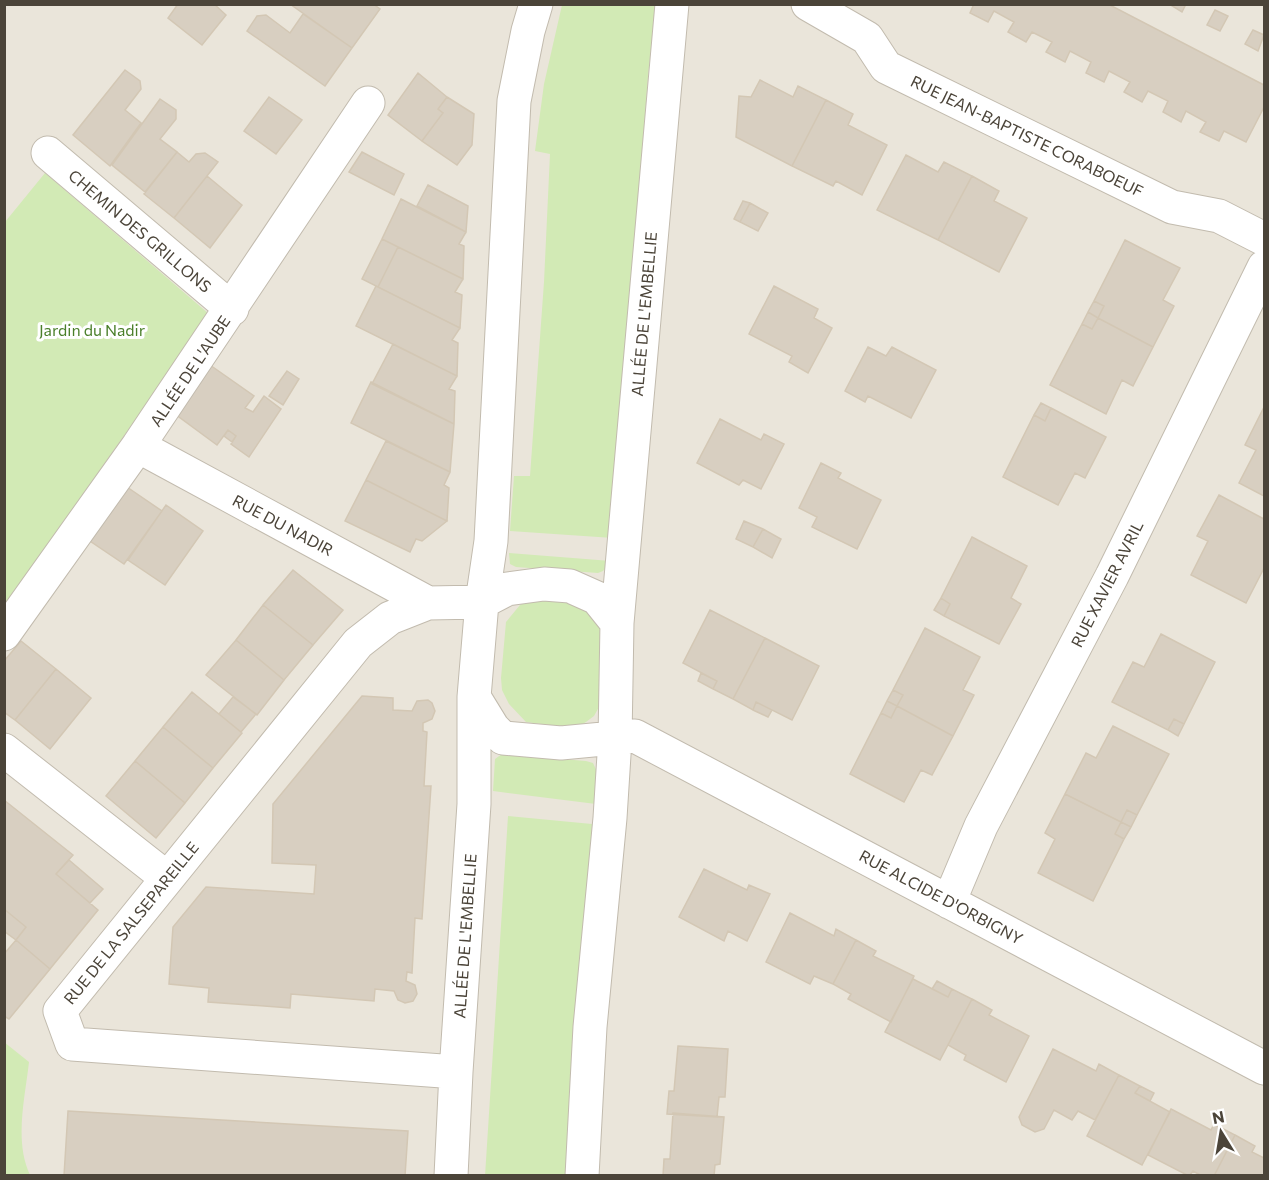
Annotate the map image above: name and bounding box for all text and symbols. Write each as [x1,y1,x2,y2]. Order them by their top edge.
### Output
street label: RUE JEAN-BAPTISTE CORABOEUF [908,71,1147,200]
street label: CHEMIN DES GRILLONS [65,165,216,296]
street label: ALLÉE DE L'EMBELLIE [627,231,660,397]
street label: ALLÉE DE L'AUBE [146,312,234,430]
park label: Jardin du Nadir [39,320,146,339]
street label: RUE DU NADIR [230,490,337,559]
street label: RUE XAVIER AVRIL [1066,517,1147,650]
street label: RUE DE LA SALSEPAREILLE [59,838,202,1008]
street label: RUE ALCIDE D'ORBIGNY [856,845,1027,948]
street label: ALLÉE DE L'EMBELLIE [449,853,480,1019]
north arrow [1191,1102,1251,1162]
text: N [1210,1106,1226,1127]

